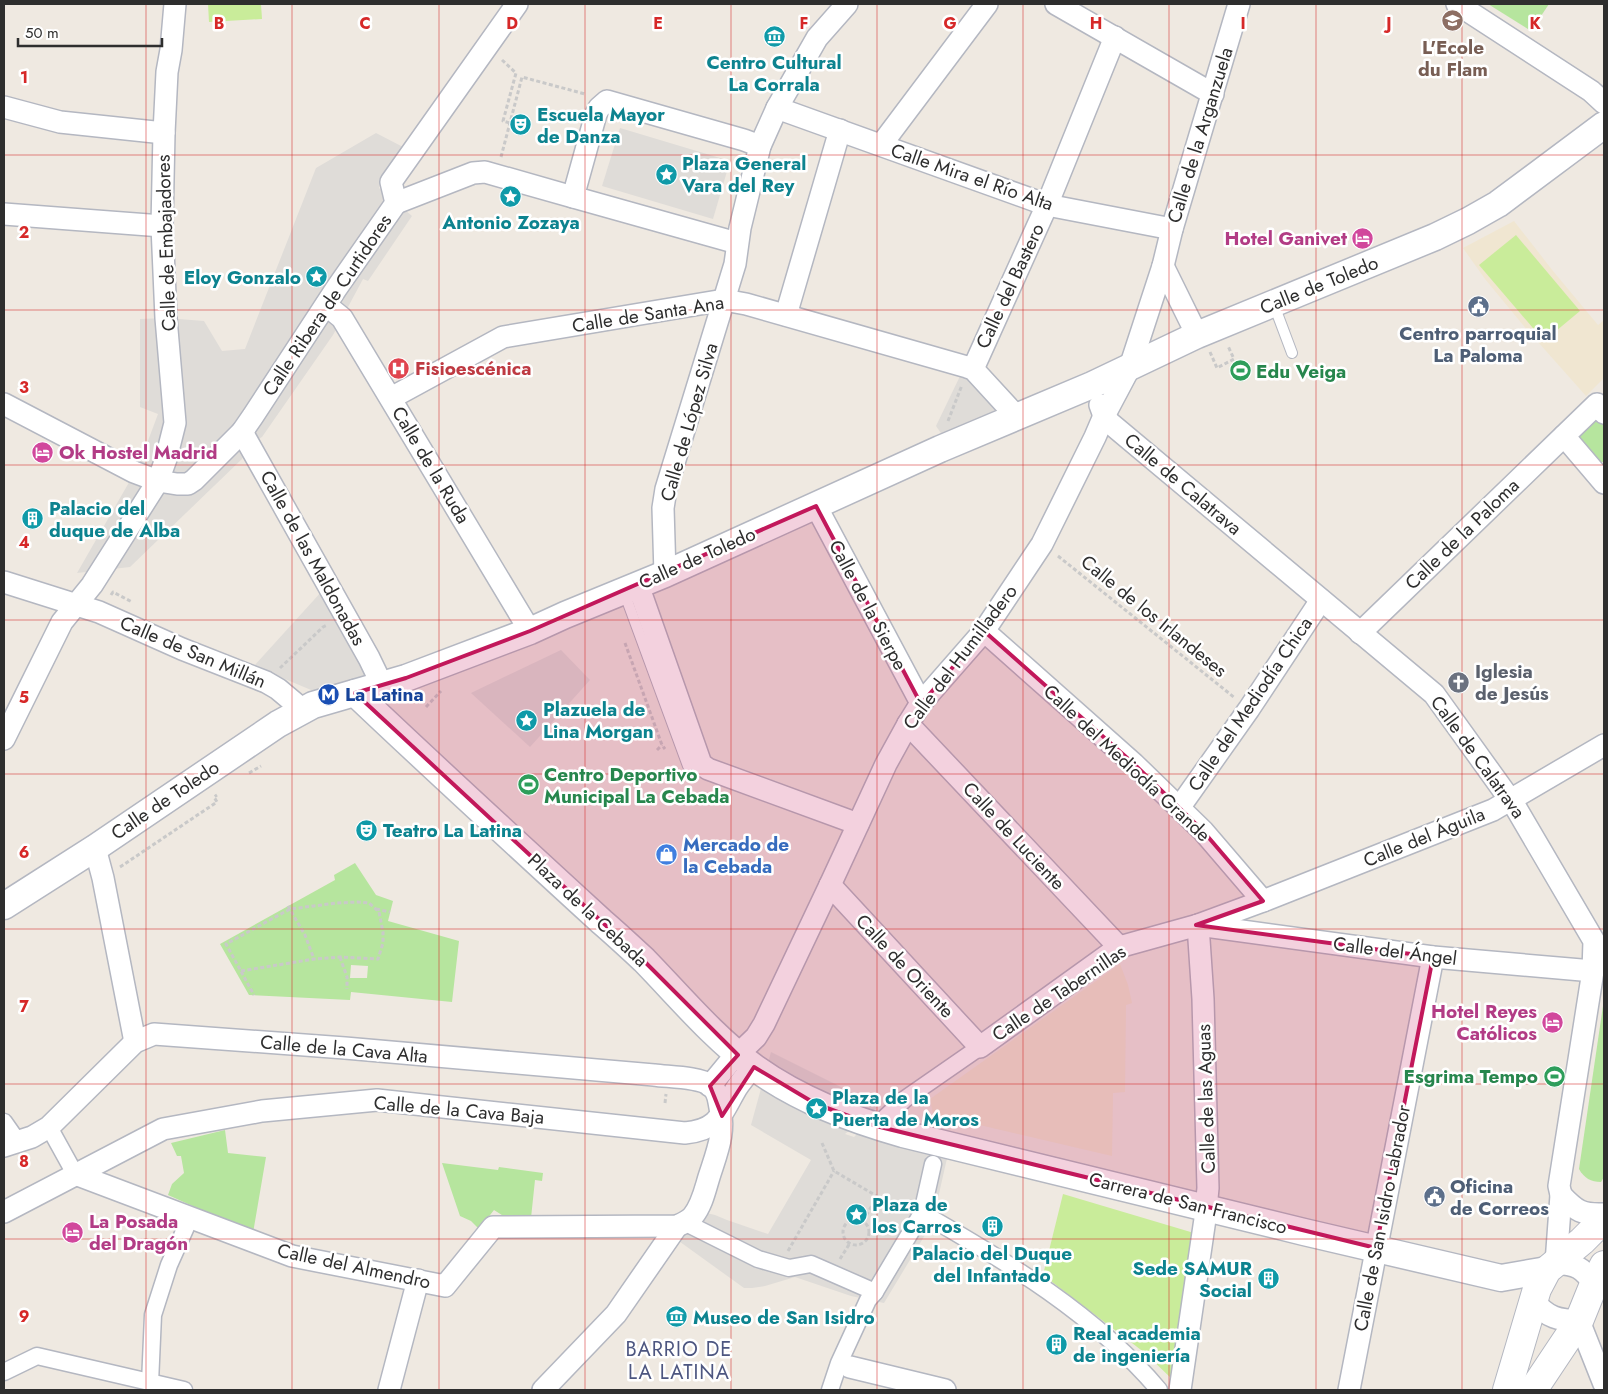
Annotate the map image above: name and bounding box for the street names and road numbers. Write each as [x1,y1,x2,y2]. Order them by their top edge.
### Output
street label: Calle de la Arganzuela [1160,44,1240,226]
street label: Calle Mira el Río Alta [887,137,1057,217]
street label: Calle de Embajadores [149,154,183,332]
street label: Calle Ribera de Curtidores [256,208,398,401]
street label: Calle del Bastero [969,219,1051,353]
street label: Calle de Toledo [1256,249,1382,321]
street label: Calle de Santa Ana [570,289,726,339]
street label: Calle de López Silva [653,340,725,504]
street label: Calle de la Ruda [385,401,477,529]
street label: Calle de Calatrava [1118,427,1248,541]
street label: Calle de las Maldonadas [254,466,373,651]
street label: Calle de la Paloma [1399,472,1525,596]
street label: Calle de Toledo [634,520,760,596]
street label: Calle de la Sierpe [822,535,914,675]
street label: Calle de los Irlandeses [1075,549,1233,684]
street label: Calle del Humilladero [896,579,1024,735]
street label: Calle de San Millán [116,609,270,695]
street label: Calle del Mediodía Chica [1181,611,1319,797]
street label: Calle del Mediodía Grande [1037,678,1217,848]
street label: Calle de Calatrava [1424,690,1532,824]
street label: Calle de Toledo [105,754,225,846]
street label: Calle de Luciente [957,776,1071,896]
street label: Calle del Águila [1359,800,1489,874]
street label: Plaza de la Cebada [522,847,654,973]
street label: Calle de Oriente [850,908,960,1024]
street label: Calle del Ángel [1332,930,1458,972]
street label: Calle de Tabernillas [987,938,1132,1048]
street label: Calle de las Aguas [1190,1023,1222,1174]
street label: Calle de la Cava Alta [259,1028,429,1070]
street label: Calle de la Cava Baja [373,1089,545,1131]
street label: Calle de San Isidro Labrador [1347,1102,1417,1334]
street label: Carrera de San Francisco [1086,1165,1290,1241]
street label: Calle del Almendro [275,1237,433,1295]

